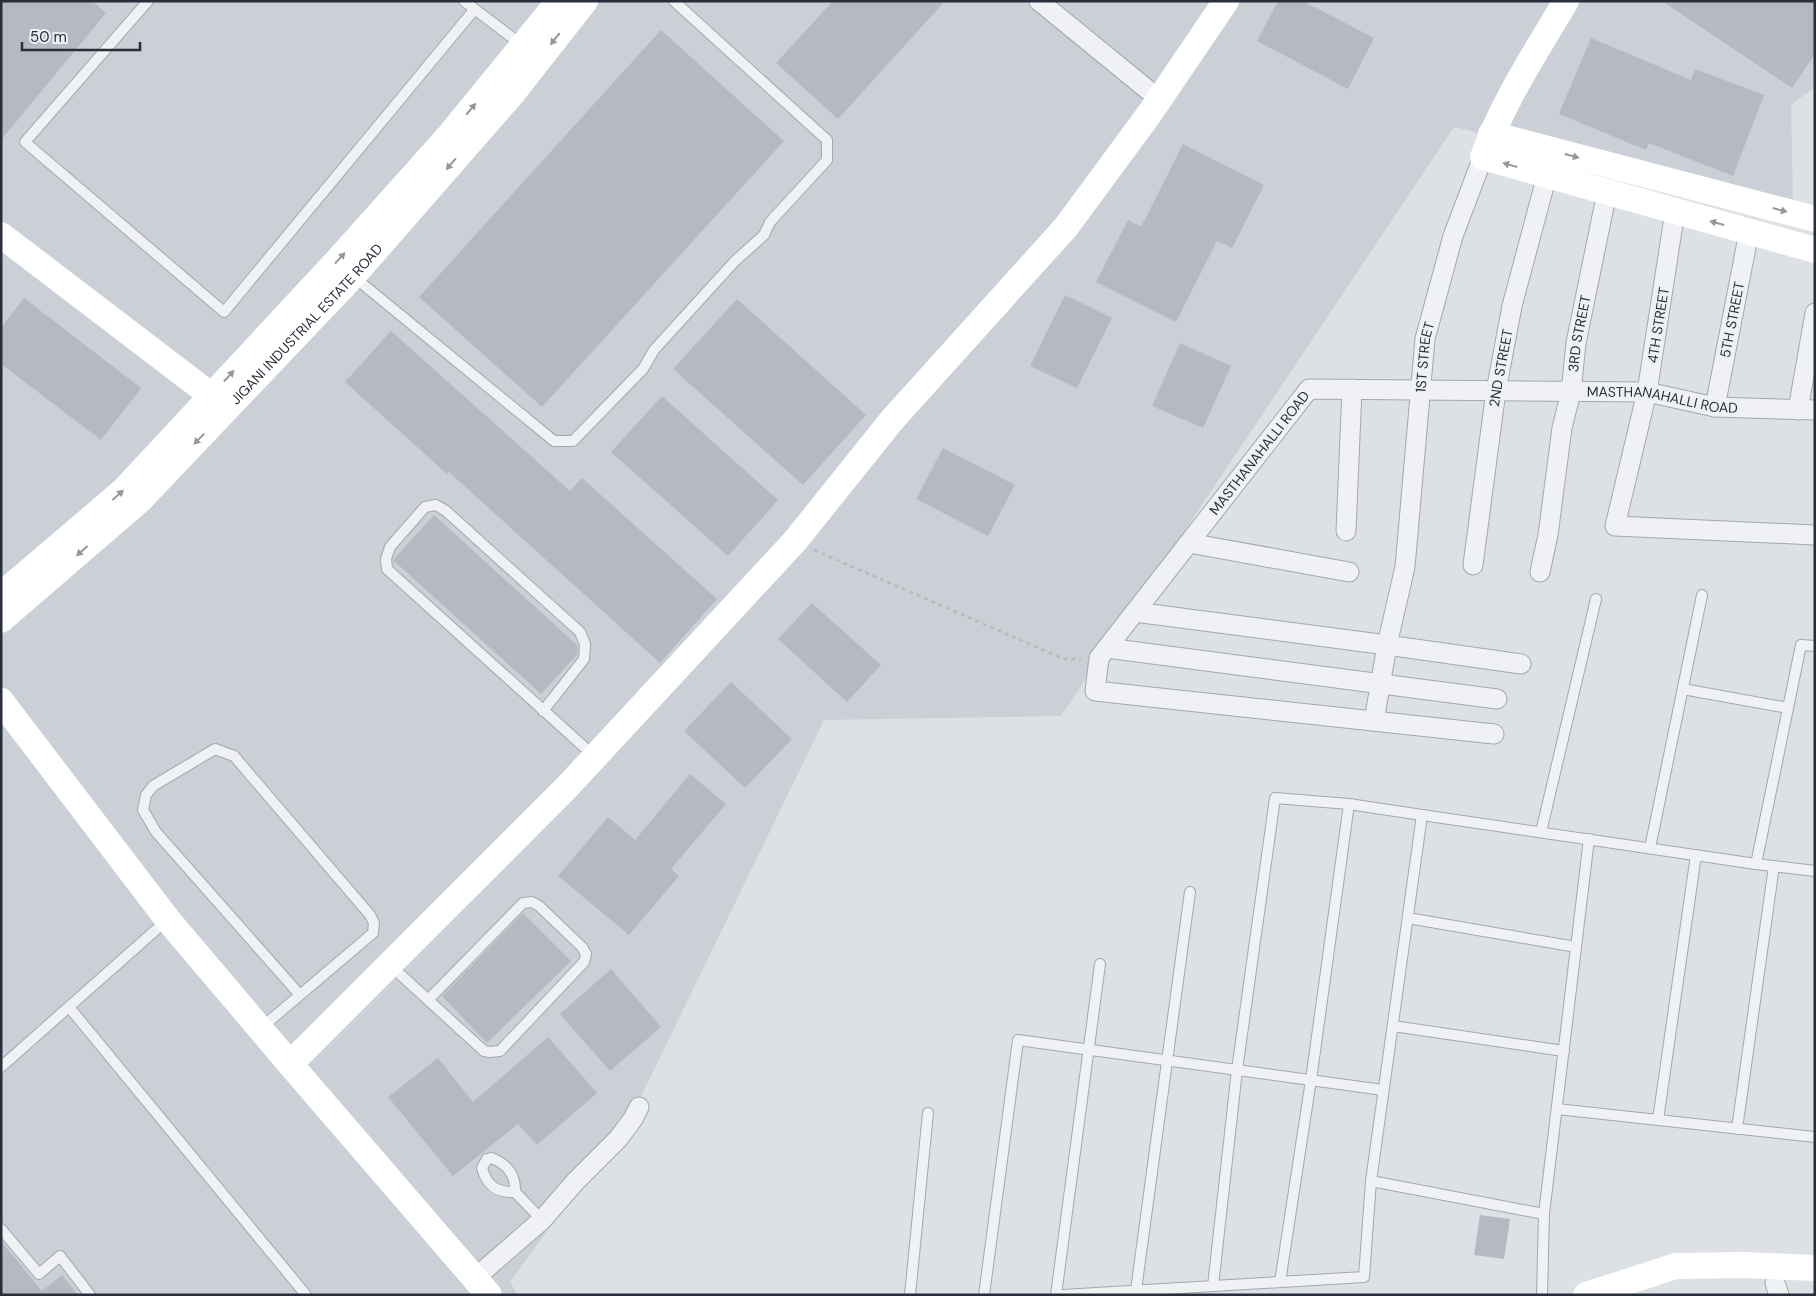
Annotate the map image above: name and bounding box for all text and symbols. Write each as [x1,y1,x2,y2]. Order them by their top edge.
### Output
scale bar [22,20,140,52]
text: 50 m [30,27,67,47]
one-way arrow [550,33,560,46]
one-way arrow [465,103,476,116]
one-way arrow [1565,152,1580,160]
one-way arrow [445,158,457,170]
one-way arrow [1503,161,1518,169]
one-way arrow [1773,206,1788,214]
one-way arrow [1710,219,1725,227]
street label: JIGANI INDUSTRIAL ESTATE ROAD [227,240,386,408]
one-way arrow [334,252,346,264]
street label: 5TH STREET [1716,280,1748,359]
street label: 4TH STREET [1643,286,1673,364]
street label: 3RD STREET [1564,293,1595,373]
street label: 1ST STREET [1411,319,1438,393]
street label: 2ND STREET [1485,327,1517,408]
one-way arrow [223,370,235,382]
street label: MASTHANAHALLI ROAD [1587,382,1738,417]
street label: MASTHANAHALLI ROAD [1205,387,1313,518]
one-way arrow [193,432,205,444]
one-way arrow [111,489,123,501]
one-way arrow [75,545,88,556]

